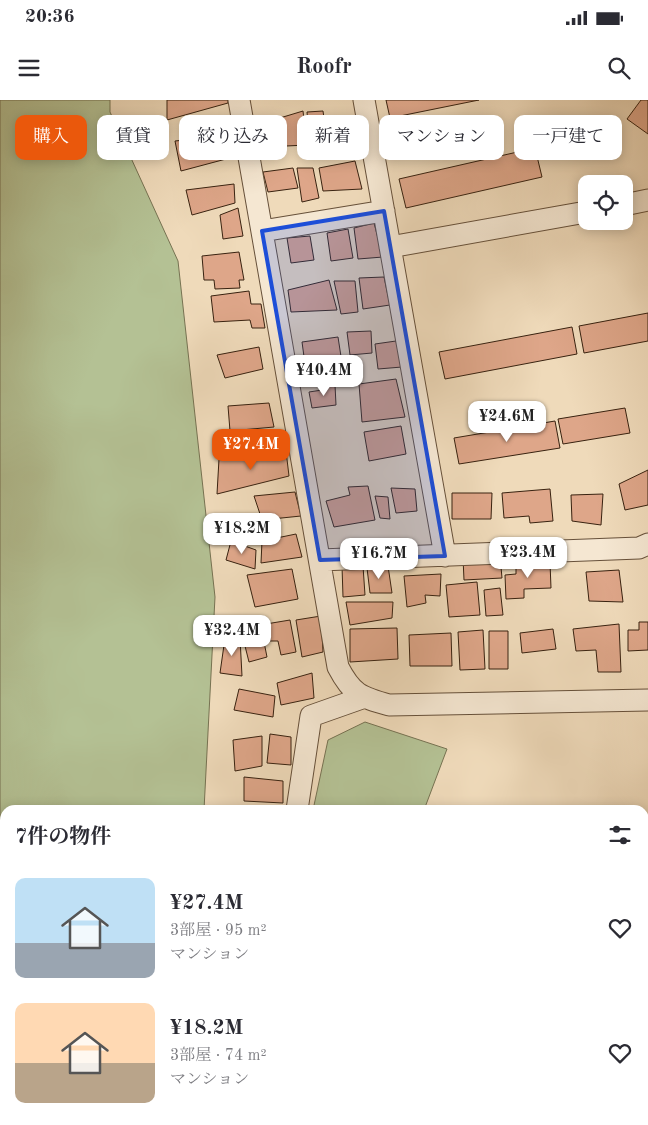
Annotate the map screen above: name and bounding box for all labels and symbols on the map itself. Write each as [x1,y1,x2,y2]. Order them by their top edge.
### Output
pin: ¥40.4M [283,354,365,397]
pin: ¥24.6M [466,400,548,443]
pin: ¥27.4M [210,428,292,471]
pin: ¥18.2M [201,512,283,555]
pin: ¥23.4M [487,536,569,579]
pin: ¥16.7M [338,538,420,580]
pin: ¥32.4M [191,614,273,657]

